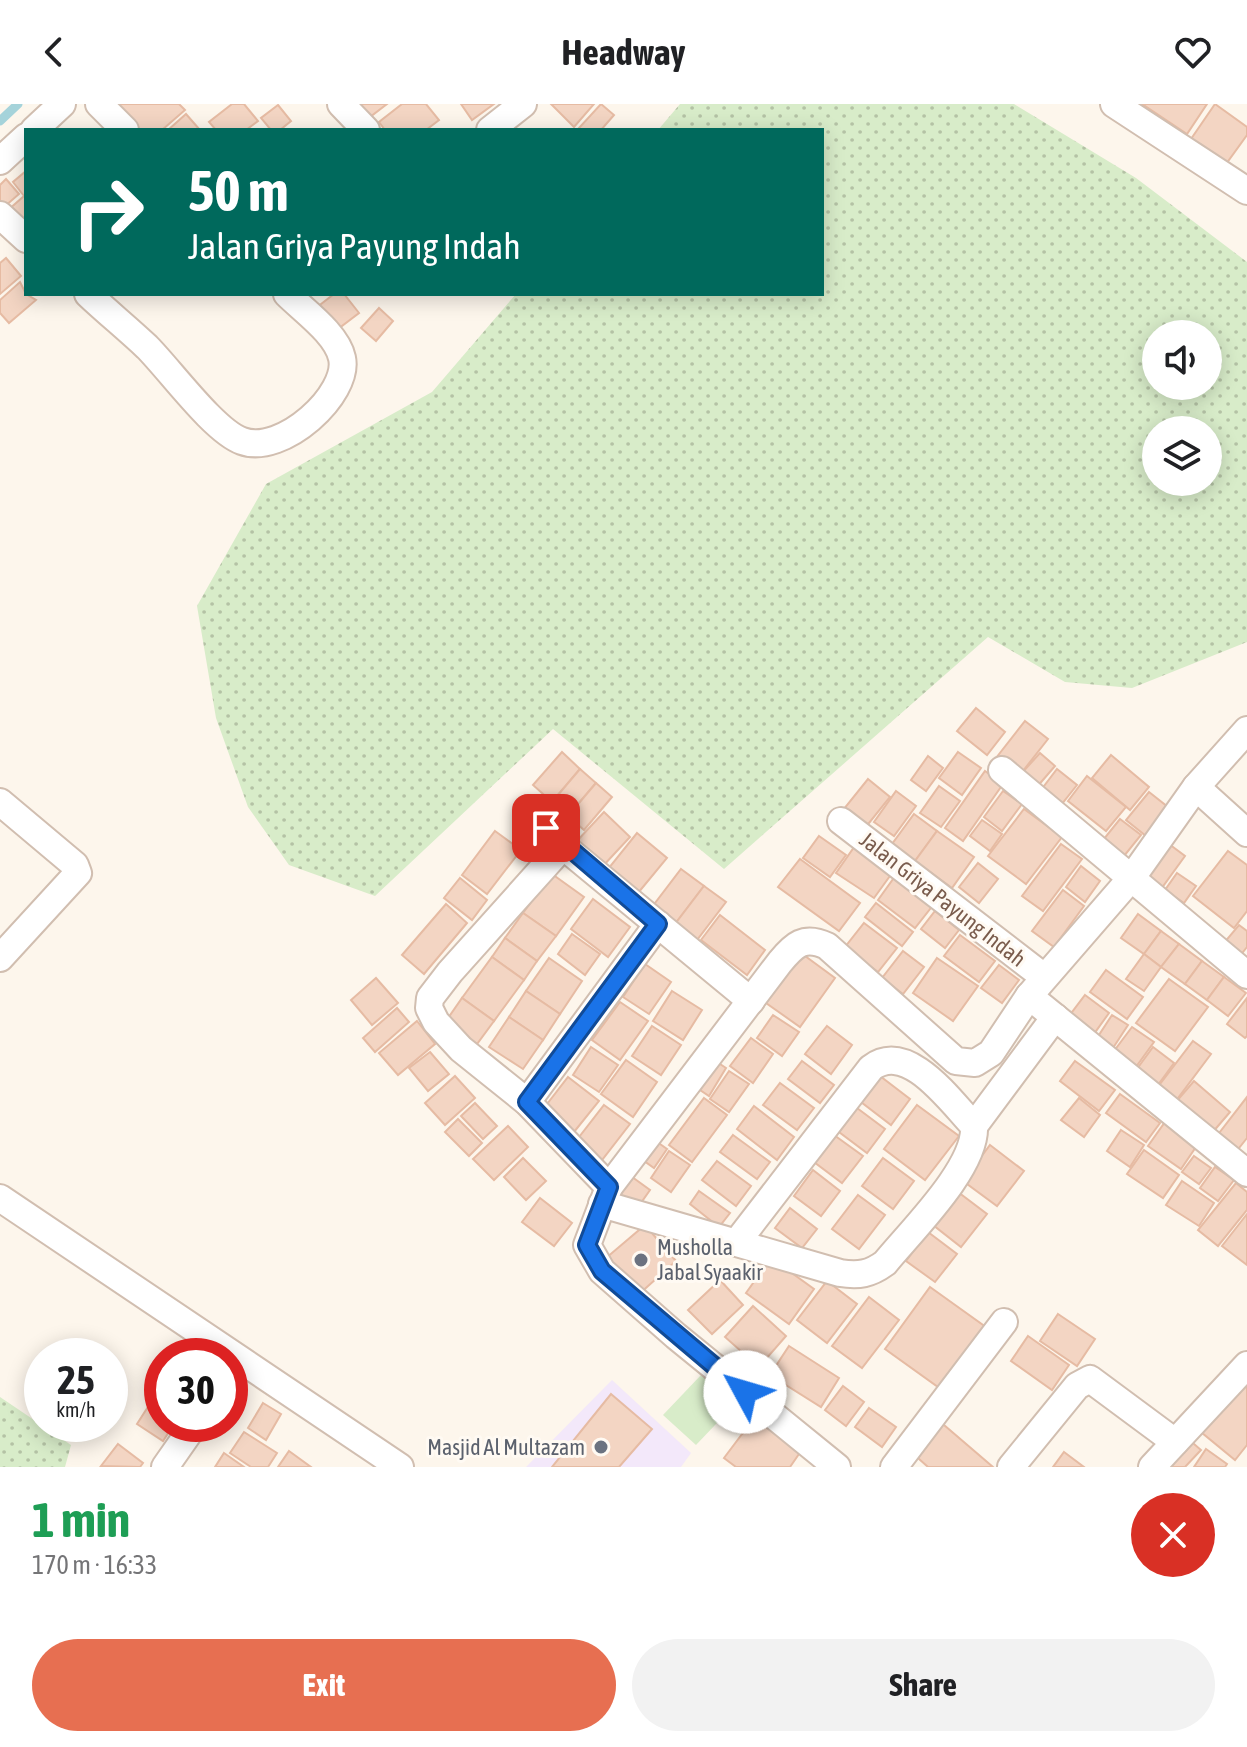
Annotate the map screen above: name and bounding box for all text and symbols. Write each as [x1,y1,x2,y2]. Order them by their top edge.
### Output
icon: back [32,30,76,74]
icon: heart [1171,30,1215,74]
text: Headway [562,31,685,73]
text: 50 m [188,159,289,223]
icon: right [56,160,160,264]
text: Jalan Griya Payung Indah [188,225,521,267]
map controls [1142,320,1222,496]
button: sound [1142,320,1222,400]
button: layers [1142,416,1222,496]
pin [512,794,580,862]
icon: arrive [524,806,568,850]
street label: Jalan Griya Payung Indah [855,826,1031,972]
place label: Musholla Jabal Syaakir [657,1234,763,1285]
marker: Musholla Jabal Syaakir [632,1251,650,1269]
speed limit sign: 30 [144,1338,248,1442]
position arrow [703,1350,787,1434]
text: 25 [57,1357,95,1402]
text: km/h [56,1398,96,1421]
place label: Masjid Al Multazam [427,1434,585,1460]
marker: Masjid Al Multazam [592,1438,610,1456]
text: 1 min [32,1492,130,1547]
button: close [1131,1493,1215,1577]
text: 170 m · 16:33 [32,1550,157,1580]
button: Exit [32,1639,616,1731]
button: Share [632,1639,1215,1731]

